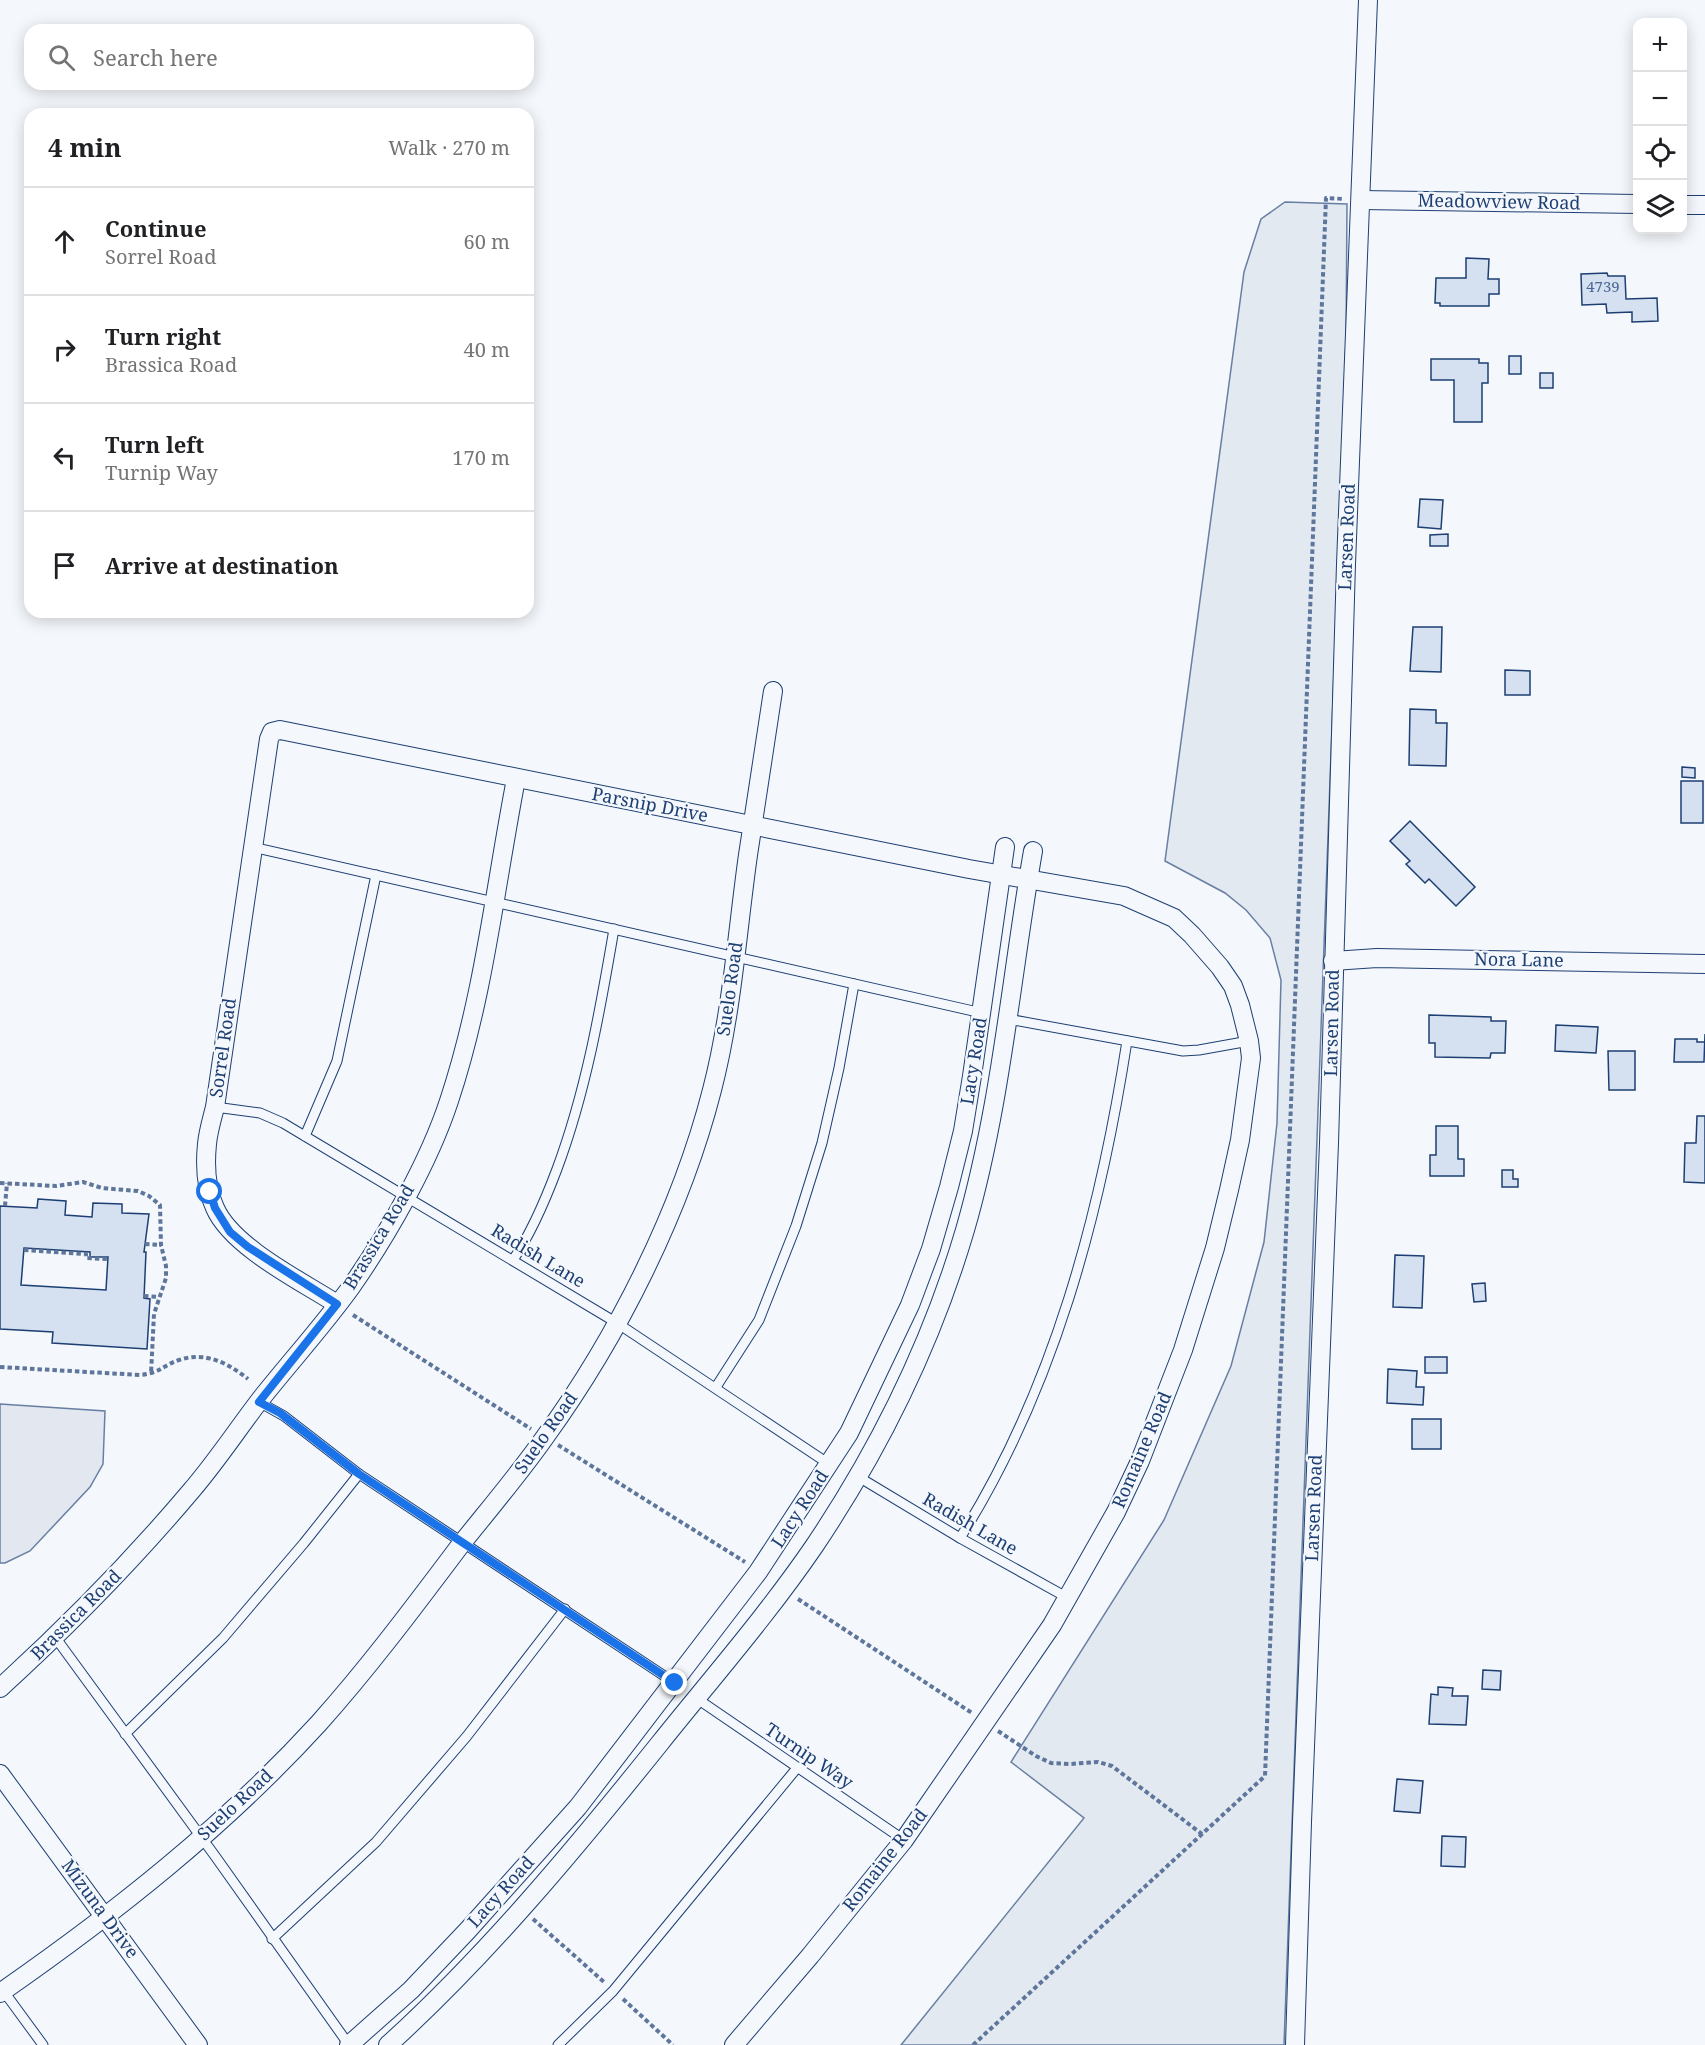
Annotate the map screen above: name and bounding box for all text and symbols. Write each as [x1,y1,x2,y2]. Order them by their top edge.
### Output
map controls [1633,18,1687,234]
button: + [1633,18,1687,72]
search box [24,24,534,90]
icon: search [45,41,78,74]
text: Search here [93,42,218,72]
button: − [1633,72,1687,126]
button: locate [1633,126,1687,180]
text: 4 min [48,129,122,165]
text: Walk · 270 m [388,134,510,161]
button: layers [1633,180,1687,234]
street label: Meadowview Road [1417,188,1581,214]
text: Continue [105,213,207,243]
icon: ahead [48,225,81,258]
text: 60 m [464,228,510,255]
text: Sorrel Road [105,243,217,270]
house number: 4739 [1586,276,1620,296]
text: Turn right [105,321,221,351]
icon: right [48,333,81,366]
text: 40 m [464,336,510,363]
text: Brassica Road [105,351,237,378]
text: Turn left [105,429,204,459]
icon: left [48,441,81,474]
text: 170 m [452,444,510,471]
text: Turnip Way [105,459,218,486]
street label: Larsen Road [1332,483,1360,591]
icon: arrive [48,549,81,582]
text: Arrive at destination [105,550,339,580]
street label: Parsnip Drive [590,781,710,827]
street label: Suelo Road [711,940,747,1038]
street label: Nora Lane [1474,946,1564,972]
street label: Larsen Road [1318,969,1344,1077]
street label: Sorrel Road [203,996,241,1099]
street label: Lacy Road [954,1015,992,1106]
route start [196,1178,222,1204]
street label: Brassica Road [337,1179,419,1294]
street label: Radish Lane [487,1218,590,1293]
street label: Suelo Road [508,1387,582,1478]
street label: Romaine Road [1106,1388,1176,1512]
street label: Larsen Road [1299,1454,1327,1562]
street label: Lacy Road [765,1465,833,1552]
street label: Radish Lane [919,1486,1022,1560]
street label: Brassica Road [25,1564,126,1665]
route end [661,1669,687,1695]
street label: Turnip Way [761,1717,859,1794]
street label: Suelo Road [191,1763,277,1845]
street label: Romaine Road [836,1803,932,1916]
street label: Lacy Road [462,1850,539,1932]
street label: Mizuna Drive [57,1854,145,1963]

